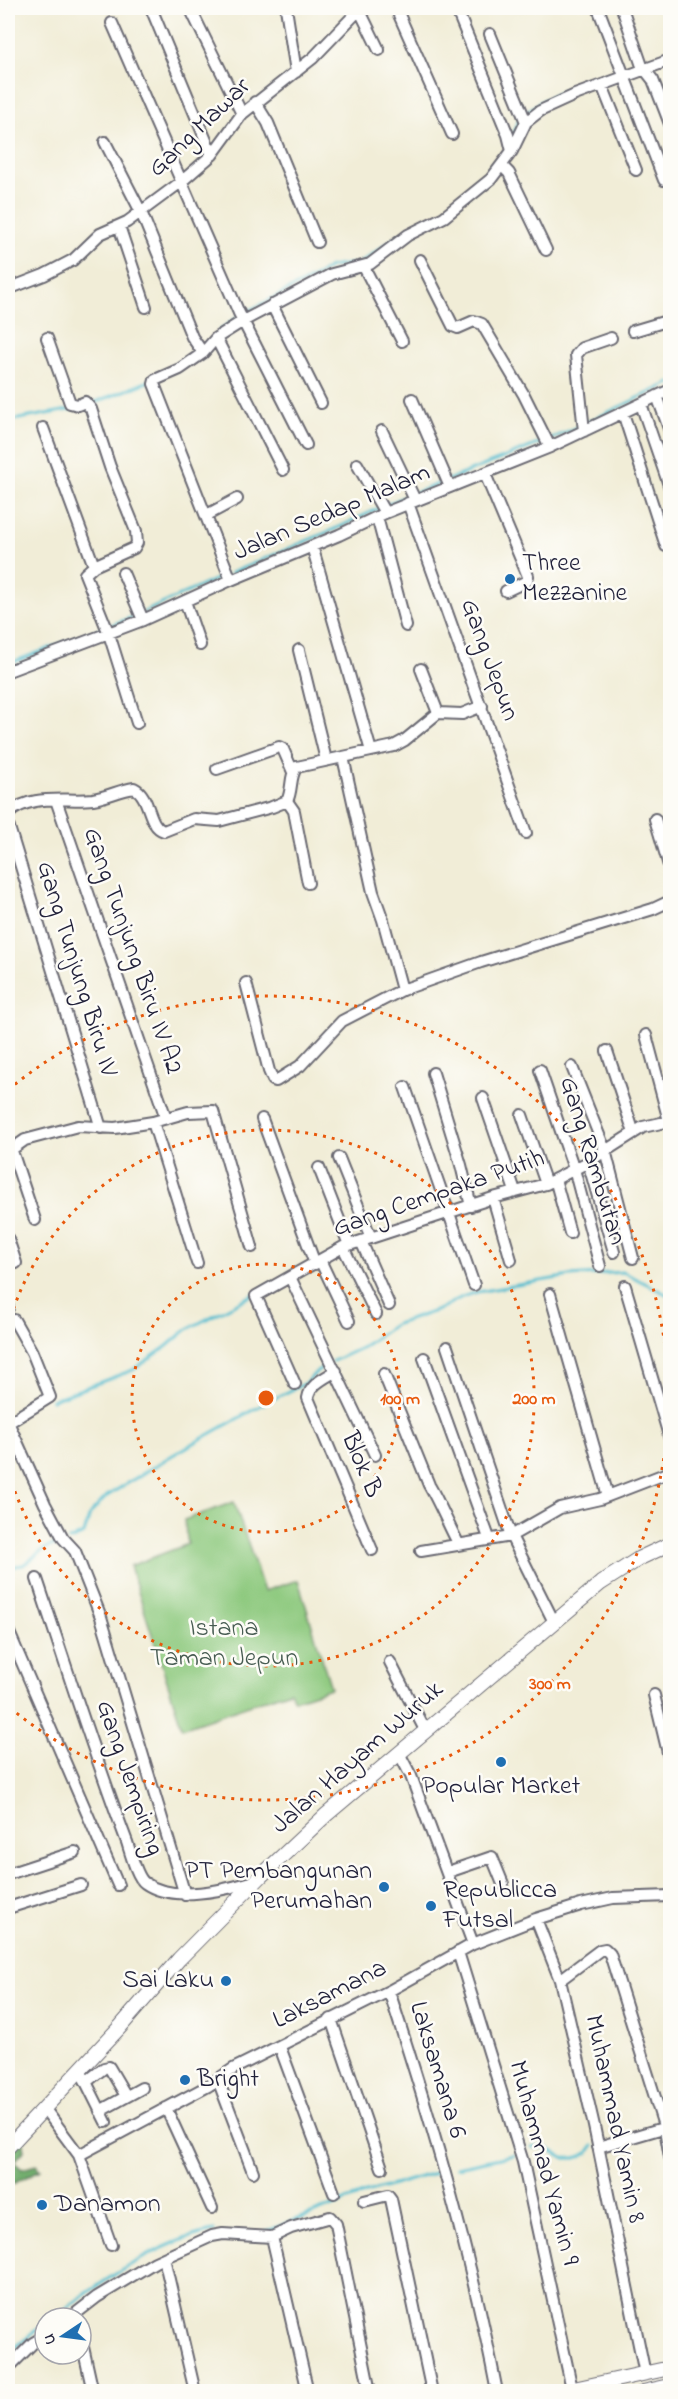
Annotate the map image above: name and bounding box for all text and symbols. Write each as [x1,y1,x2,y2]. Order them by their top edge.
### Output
street label: Gang Mawar [140,68,261,187]
street label: Jalan Sedap Malam [228,454,436,572]
place label: Three Mezzanine [522,545,628,613]
marker: Three Mezzanine [503,572,517,586]
street label: Gang Jepun [449,594,529,726]
street label: Gang Tunjung Biru IV A2 [75,824,189,1078]
street label: Gang Tunjung Biru IV [28,858,124,1080]
street label: Gang Rambutan [548,1072,636,1250]
street label: Gang Cempaka Putih [328,1140,550,1248]
text: 100 m [380,1387,420,1413]
text: 200 m [512,1387,556,1413]
centre of rings [256,1388,276,1408]
street label: Blok B [330,1425,392,1504]
park label: Istana Taman Jepun [150,1610,298,1678]
street label: Jalan Hayam Wuruk [263,1672,453,1844]
text: 300 m [528,1672,571,1698]
street label: Gang Jempiring [85,1695,173,1861]
marker: Popular Market [494,1755,508,1769]
place label: Popular Market [422,1768,581,1806]
place label: PT Pembangunan Perumahan [185,1853,372,1921]
place label: Republicca Futsal [442,1872,557,1940]
marker: PT Pembangunan Perumahan [377,1880,391,1894]
marker: Republicca Futsal [424,1899,438,1913]
street label: Laksamana [266,1950,394,2040]
place label: Sai Laku [122,1962,214,2000]
marker: Sai Laku [219,1974,233,1988]
street label: Laksamana 6 [398,1997,476,2143]
street label: Muhammad Yamin 8 [573,2011,655,2227]
street label: Muhammad Yamin 9 [497,2056,589,2270]
place label: Bright [196,2061,259,2099]
marker: Bright [178,2073,192,2087]
place label: Danamon [53,2186,161,2224]
marker: Danamon [35,2198,49,2212]
north arrow [33,2306,93,2366]
text: U [38,2331,63,2347]

